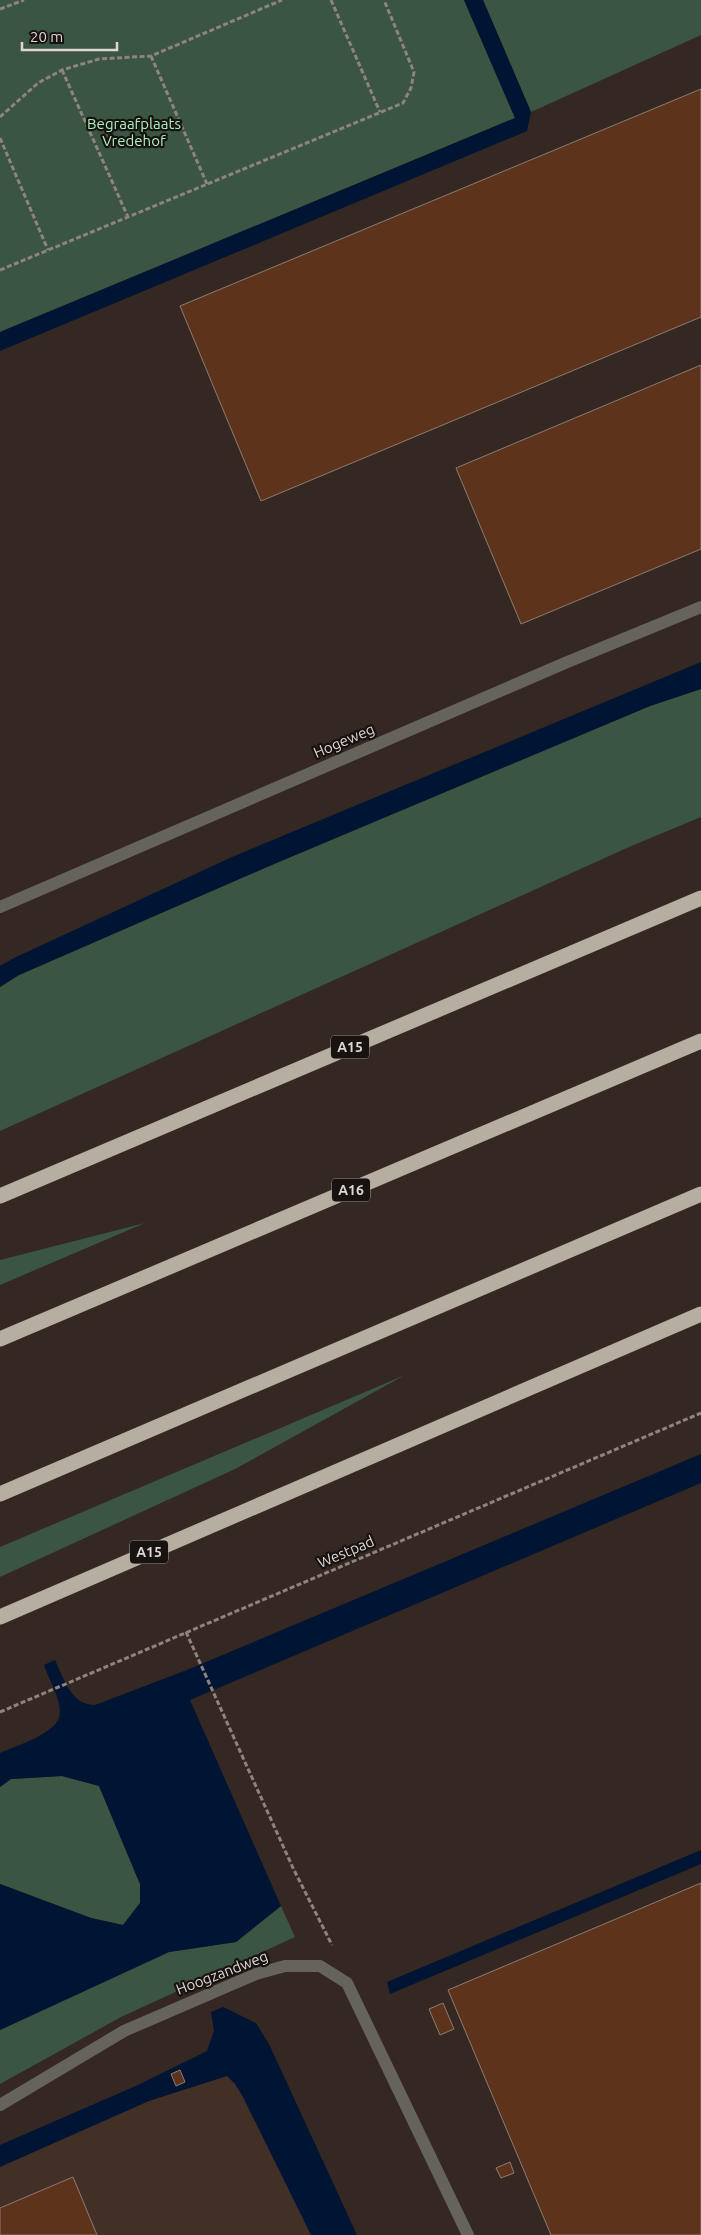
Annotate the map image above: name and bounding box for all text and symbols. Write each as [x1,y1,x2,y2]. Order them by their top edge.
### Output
scale bar [22,20,118,52]
text: 20 m [30,28,63,45]
park label: Begraafplaats Vredehof [87,115,181,149]
street label: Hogeweg [311,720,377,761]
road number: A15 [331,1036,369,1058]
road number: A16 [332,1178,370,1202]
street label: Westpad [315,1532,377,1571]
road number: A15 [130,1540,168,1564]
street label: Hoogzandweg [173,1947,270,1998]

